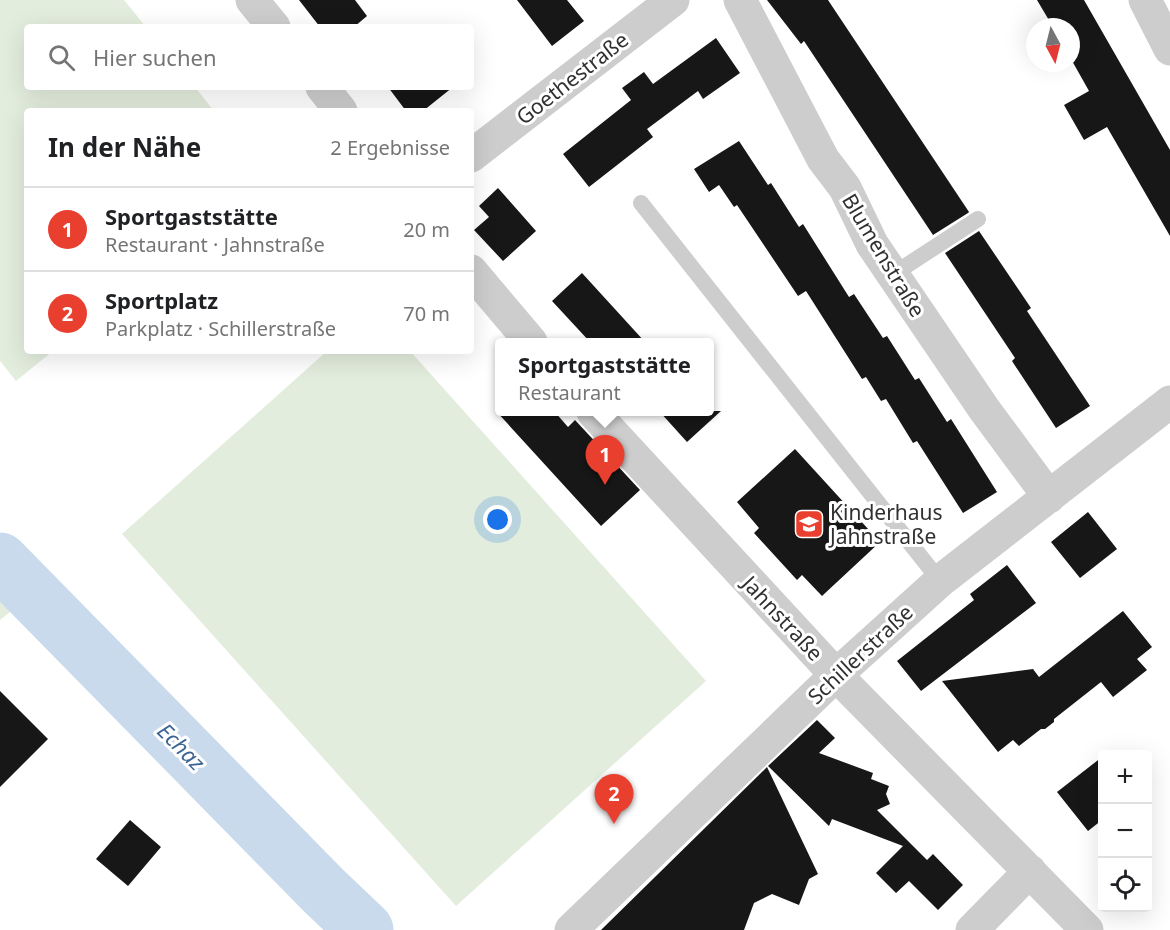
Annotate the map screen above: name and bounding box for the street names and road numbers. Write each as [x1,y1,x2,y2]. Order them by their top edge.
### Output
street label: Goethestraße [510,25,634,131]
street label: Blumenstraße [836,188,932,322]
street label: Jahnstraße [735,568,829,666]
street label: Schillerstraße [801,598,919,710]

